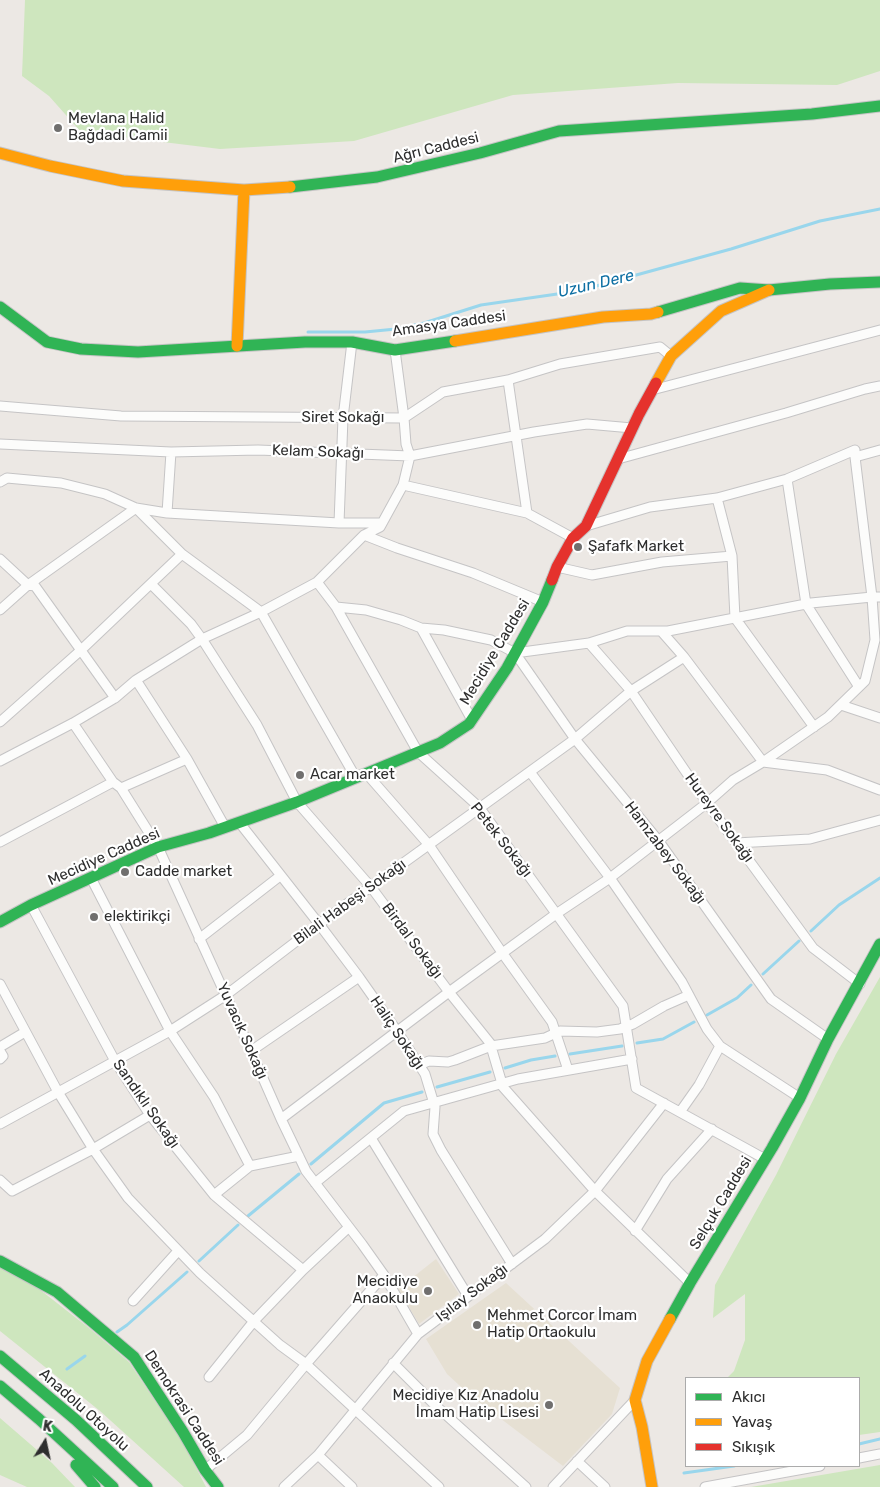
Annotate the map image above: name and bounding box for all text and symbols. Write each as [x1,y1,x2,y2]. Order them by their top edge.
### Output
place label: Mevlana Halid Bağdadi Camii [68,110,168,145]
marker: Mevlana Halid Bağdadi Camii [52,122,64,134]
street label: Ağrı Caddesi [391,129,481,167]
water label: Uzun Dere [556,266,636,302]
street label: Amasya Caddesi [391,307,507,341]
street label: Siret Sokağı [302,409,384,427]
street label: Kelam Sokağı [272,441,364,463]
place label: Şafafk Market [588,538,684,556]
marker: Şafafk Market [572,541,584,553]
street label: Mecidiye Caddesi [456,596,534,708]
place label: Acar market [310,766,395,784]
marker: Acar market [294,769,306,781]
street label: Hureyre Sokağı [681,770,757,866]
street label: Hamzabey Sokağı [621,798,709,908]
street label: Petek Sokağı [466,799,536,881]
street label: Mecidiye Caddesi [45,824,163,890]
street label: Bilali Habeşi Sokağı [290,855,410,949]
place label: Cadde market [135,863,232,881]
marker: Cadde market [119,866,131,878]
street label: Birdal Sokağı [378,900,446,982]
place label: elektirikçi [104,908,170,926]
marker: elektirikçi [88,911,100,923]
street label: Yuvacık Sokağı [213,980,271,1082]
street label: Haliç Sokağı [366,993,428,1073]
street label: Sandıklı Sokağı [109,1056,183,1152]
street label: Selçuk Caddesi [686,1153,756,1253]
street label: Işılay Sokağı [432,1260,512,1326]
place label: Mecidiye Anaokulu [353,1273,418,1308]
marker: Mecidiye Anaokulu [422,1285,434,1297]
place label: Mehmet Corcor İmam Hatip Ortaokulu [487,1307,637,1342]
marker: Mehmet Corcor İmam Hatip Ortaokulu [471,1319,483,1331]
street label: Demokrasi Caddesi [140,1347,228,1469]
street label: Anadolu Otoyolu [35,1365,133,1455]
legend [685,1377,860,1467]
place label: Mecidiye Kız Anadolu İmam Hatip Lisesi [393,1387,539,1422]
text: Akıcı [732,1388,765,1406]
marker: Mecidiye Kız Anadolu İmam Hatip Lisesi [543,1399,555,1411]
text: Yavaş [732,1413,772,1431]
north arrow [20,1417,70,1467]
text: K [42,1418,54,1436]
text: Sıkışık [732,1438,775,1456]

